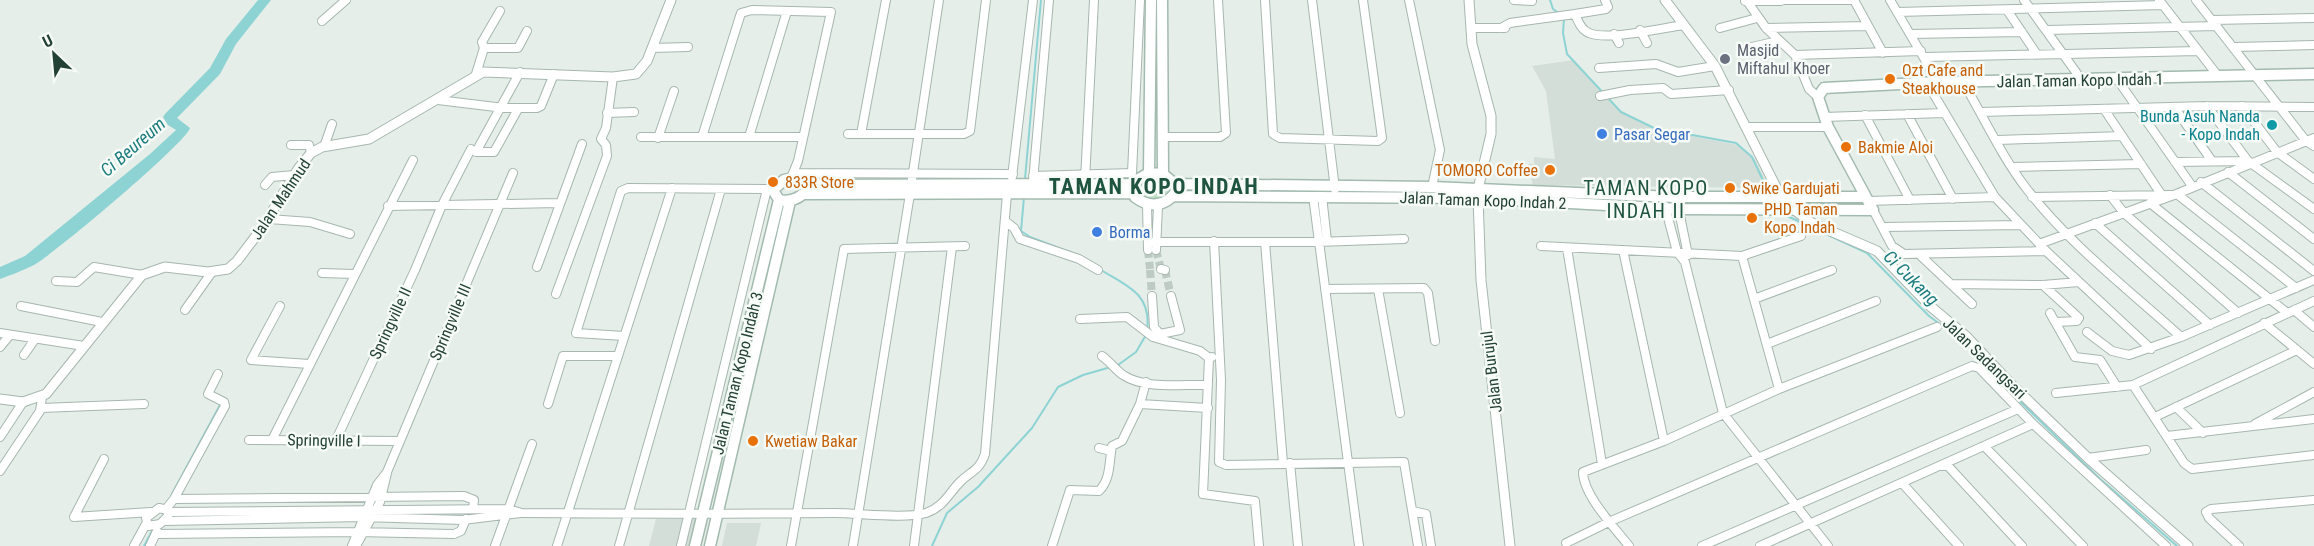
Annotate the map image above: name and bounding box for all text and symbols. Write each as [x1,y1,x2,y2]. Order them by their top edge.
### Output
north arrow [24,24,84,84]
text: U [39,30,56,52]
place label: Masjid Miftahul Khoer [1737,41,1830,78]
marker: Masjid Miftahul Khoer [1718,52,1732,66]
place label: Ozt Cafe and Steakhouse [1902,61,1983,98]
street label: Jalan Taman Kopo Indah 1 [1996,70,2164,91]
marker: Ozt Cafe and Steakhouse [1883,72,1897,86]
place label: Bunda Asuh Nanda - Kopo Indah [2140,107,2260,144]
water label: Ci Beureum [96,113,169,180]
marker: Bunda Asuh Nanda - Kopo Indah [2265,118,2279,132]
place label: Pasar Segar [1614,125,1690,144]
marker: Pasar Segar [1595,127,1609,141]
place label: Bakmie Aloi [1858,138,1933,157]
marker: Bakmie Aloi [1839,140,1853,154]
street label: Jalan Mahmud [246,155,314,243]
place label: TOMORO Coffee [1435,161,1538,180]
marker: TOMORO Coffee [1543,163,1557,177]
place label: 833R Store [785,173,854,192]
district label: TAMAN KOPO INDAH [1049,174,1259,199]
marker: 833R Store [766,175,780,189]
district label: TAMAN KOPO INDAH II [1583,176,1709,223]
place label: Swike Gardujati [1742,179,1840,198]
marker: Swike Gardujati [1723,181,1737,195]
street label: Jalan Taman Kopo Indah 2 [1399,188,1567,213]
place label: PHD Taman Kopo Indah [1764,200,1838,237]
marker: PHD Taman Kopo Indah [1745,211,1759,225]
place label: Borma [1109,223,1150,242]
marker: Borma [1090,225,1104,239]
water label: Ci Cukang [1879,246,1944,310]
street label: Springville III [426,281,475,363]
street label: Springville II [365,284,415,362]
street label: Jalan Taman Kopo Indah 3 [708,290,767,456]
street label: Jalan Sadangsari [1939,314,2030,403]
street label: Jalan Burujul [1477,330,1506,414]
street label: Springville I [287,430,361,451]
place label: Kwetiaw Bakar [765,432,858,451]
marker: Kwetiaw Bakar [746,434,760,448]

